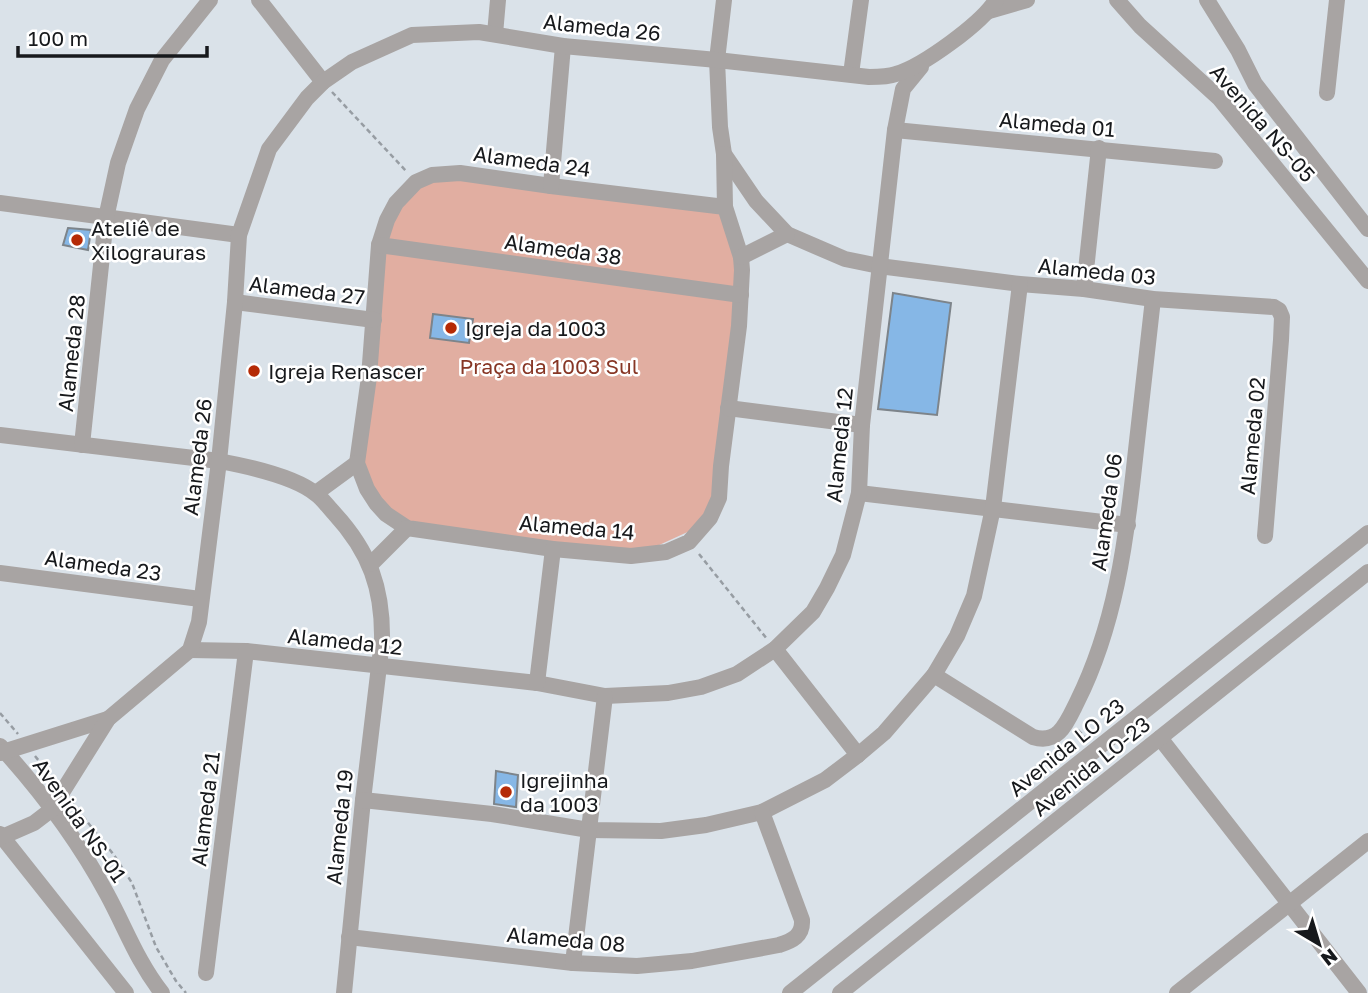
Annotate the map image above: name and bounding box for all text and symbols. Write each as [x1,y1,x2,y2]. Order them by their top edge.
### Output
street label: Alameda 26 [542,8,662,46]
scale bar [18,14,206,58]
text: 100 m [28,25,88,51]
street label: Avenida NS-05 [1205,59,1321,187]
street label: Alameda 01 [998,106,1116,142]
street label: Alameda 24 [472,140,592,182]
place label: Ateliê de Xilograuras [91,215,206,265]
street label: Alameda 38 [503,228,623,270]
marker: Ateliê de Xilograuras [69,232,85,248]
street label: Alameda 03 [1037,252,1157,290]
street label: Alameda 27 [248,270,366,310]
street label: Alameda 28 [52,293,90,413]
place label: Igreja da 1003 [465,315,606,341]
marker: Igreja da 1003 [443,320,459,336]
park label: Praça da 1003 Sul [460,353,638,379]
place label: Igreja Renascer [268,358,424,384]
marker: Igreja Renascer [246,363,262,379]
street label: Alameda 02 [1234,376,1270,496]
street label: Alameda 12 [820,386,858,504]
street label: Alameda 26 [177,397,217,517]
street label: Alameda 06 [1085,451,1127,573]
street label: Alameda 14 [518,509,636,545]
street label: Alameda 23 [43,544,163,586]
street label: Alameda 12 [286,622,404,660]
street label: Avenida LO 23 [1003,692,1129,802]
street label: Avenida LO-23 [1027,711,1155,821]
street label: Alameda 21 [185,750,225,868]
street label: Avenida NS-01 [28,753,132,887]
place label: Igrejinha da 1003 [520,767,609,817]
street label: Alameda 19 [320,768,358,886]
marker: Igrejinha da 1003 [498,784,514,800]
north arrow [1284,909,1354,979]
street label: Alameda 08 [506,921,626,957]
text: N [1317,944,1343,971]

